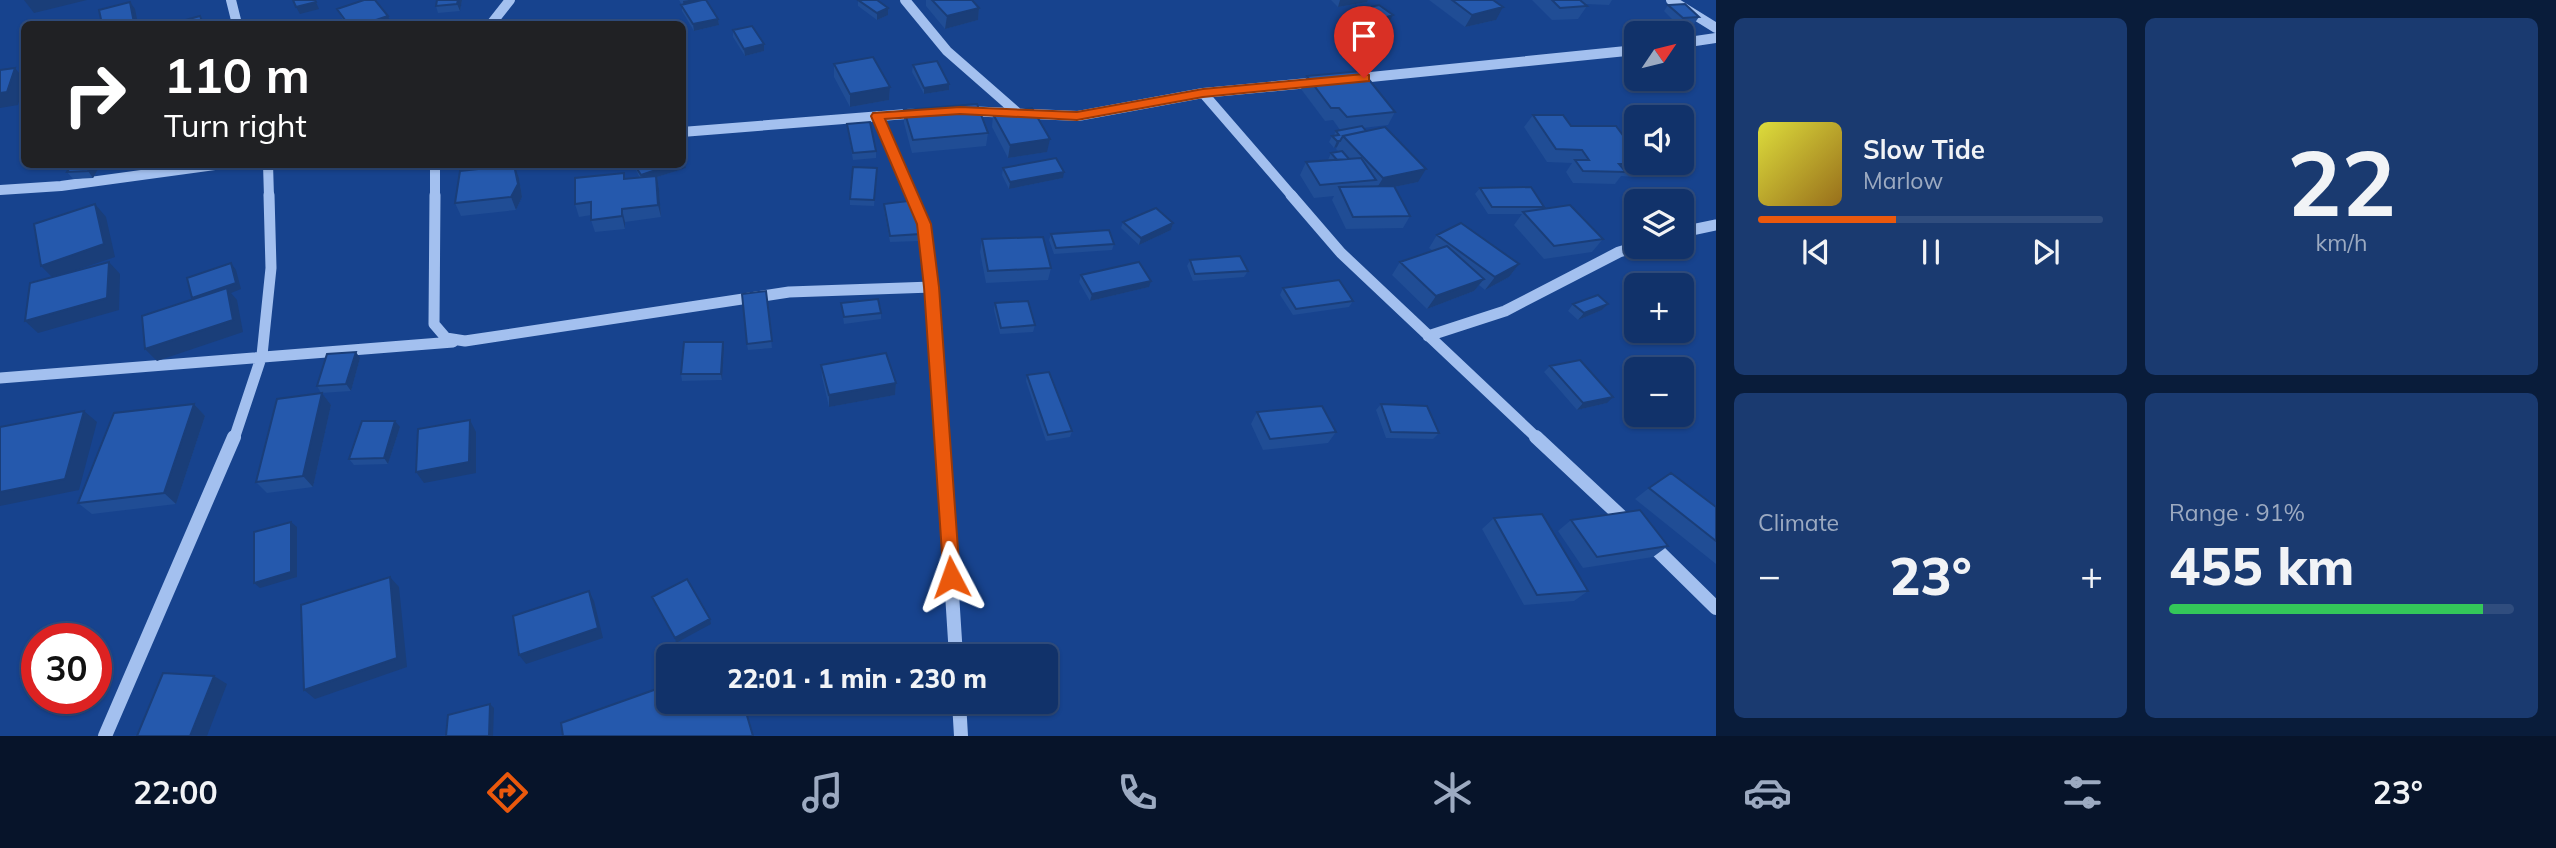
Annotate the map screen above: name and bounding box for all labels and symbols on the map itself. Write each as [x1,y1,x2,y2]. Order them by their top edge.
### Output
pin [1334,6,1394,78]
north arrow [1624,21,1694,91]
position arrow [914,540,988,614]
speed limit sign: 30 [21,623,112,714]

